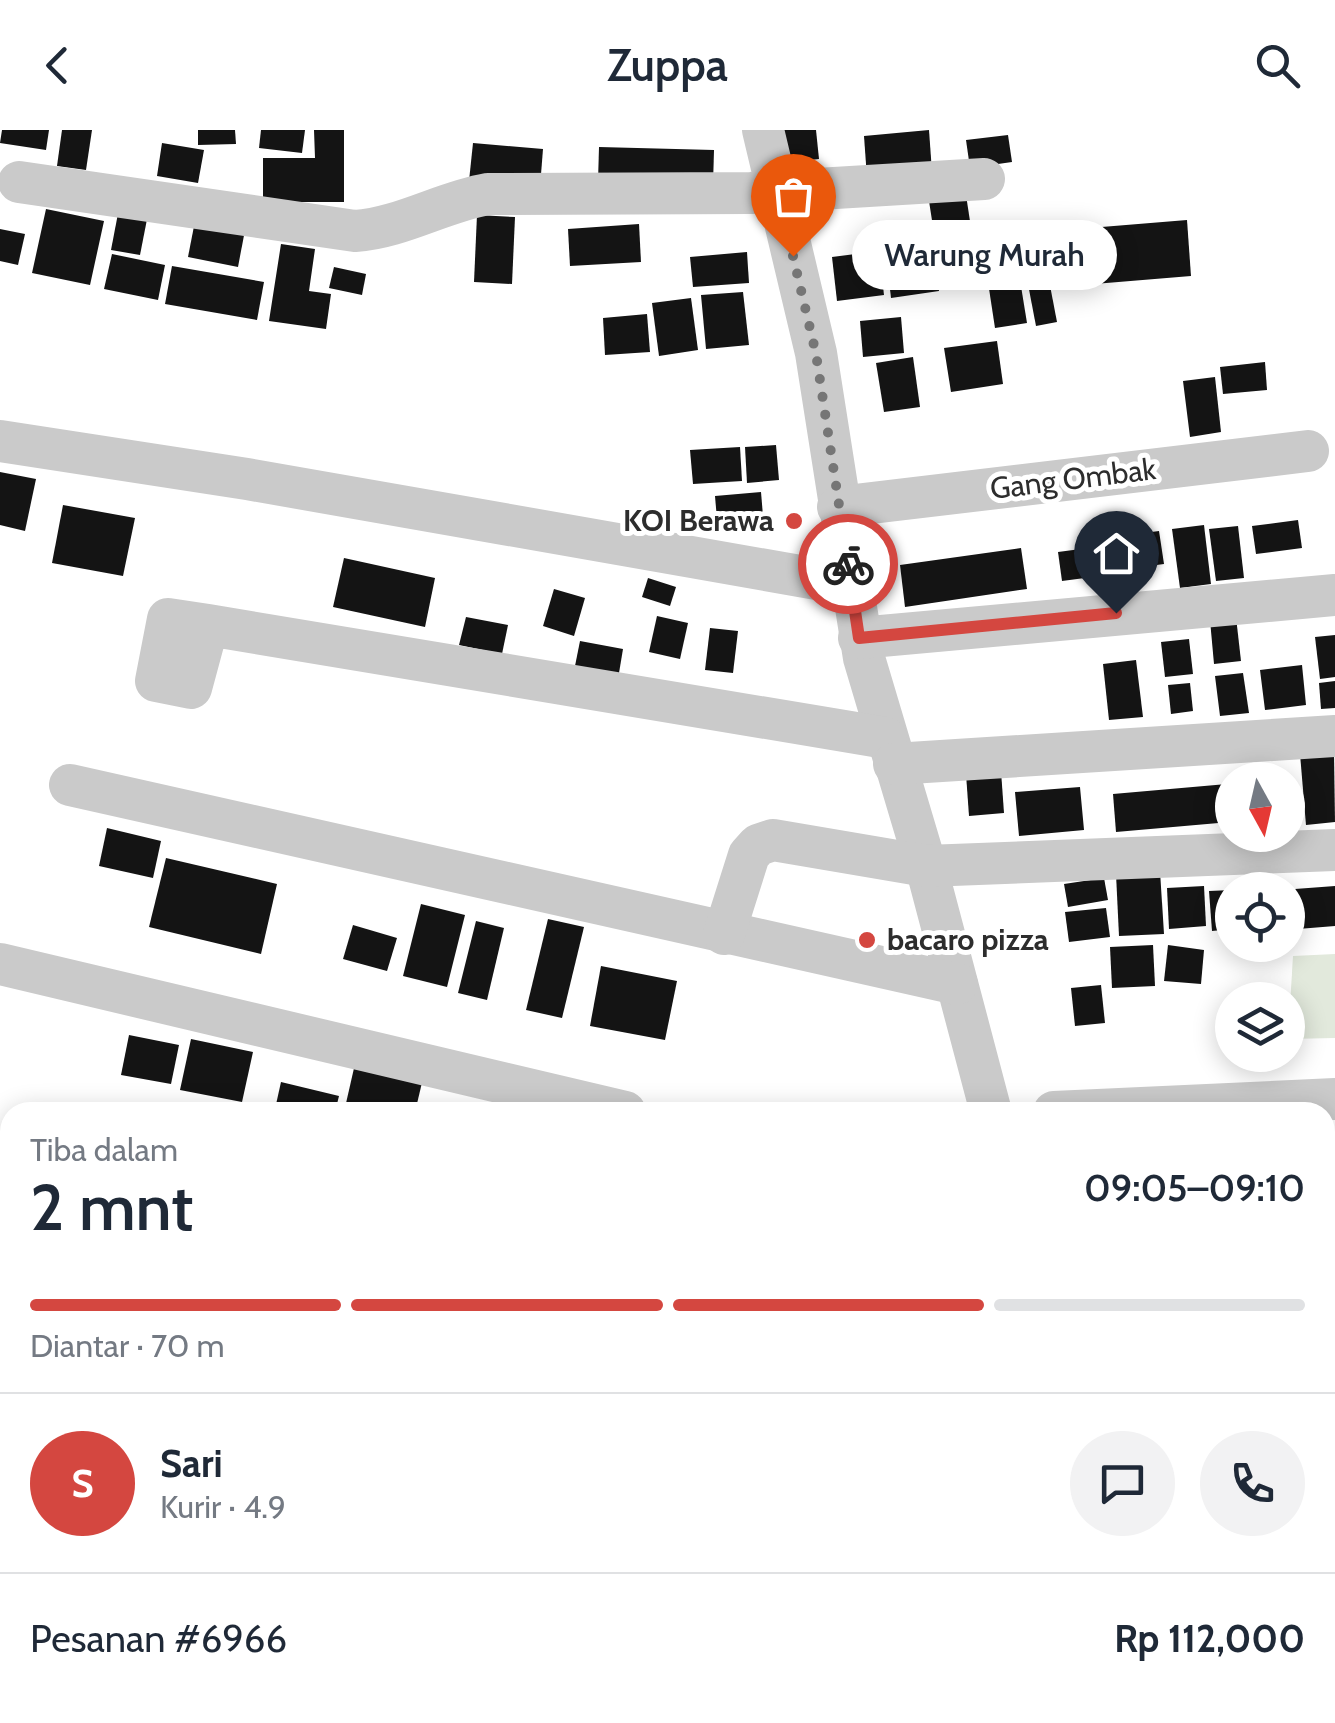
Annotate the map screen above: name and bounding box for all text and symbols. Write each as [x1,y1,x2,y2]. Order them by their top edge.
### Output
icon: back [30,38,85,93]
text: Zuppa [607,38,728,92]
icon: search [1250,38,1305,93]
pin [751,154,836,257]
icon: bag [766,169,821,224]
callout: Warung Murah [853,221,1118,291]
text: Warung Murah [884,235,1085,274]
street label: Gang Ombak [988,450,1158,507]
place label: KOI Berawa [623,502,774,539]
marker: KOI Berawa [783,510,805,532]
pin [1074,511,1159,614]
courier [798,514,898,614]
icon: home [1089,526,1144,581]
icon: bike [821,537,876,592]
north arrow [1215,762,1305,852]
map controls [1215,762,1305,1072]
button: locate [1215,872,1305,962]
place label: bacaro pizza [887,921,1049,958]
marker: bacaro pizza [856,929,878,951]
button: layers [1215,982,1305,1072]
text: Tiba dalam [30,1130,178,1169]
text: 09:05–09:10 [1084,1164,1305,1211]
text: 2 mnt [30,1167,193,1246]
text: Diantar · 70 m [30,1326,225,1365]
button: chat [1070,1431,1175,1536]
button: phone [1200,1431,1305,1536]
text: Sari [160,1440,223,1487]
text: S [71,1460,94,1507]
text: Kurir · 4.9 [160,1487,286,1526]
text: Pesanan #6966 [30,1615,287,1662]
text: Rp 112,000 [1114,1615,1305,1662]

